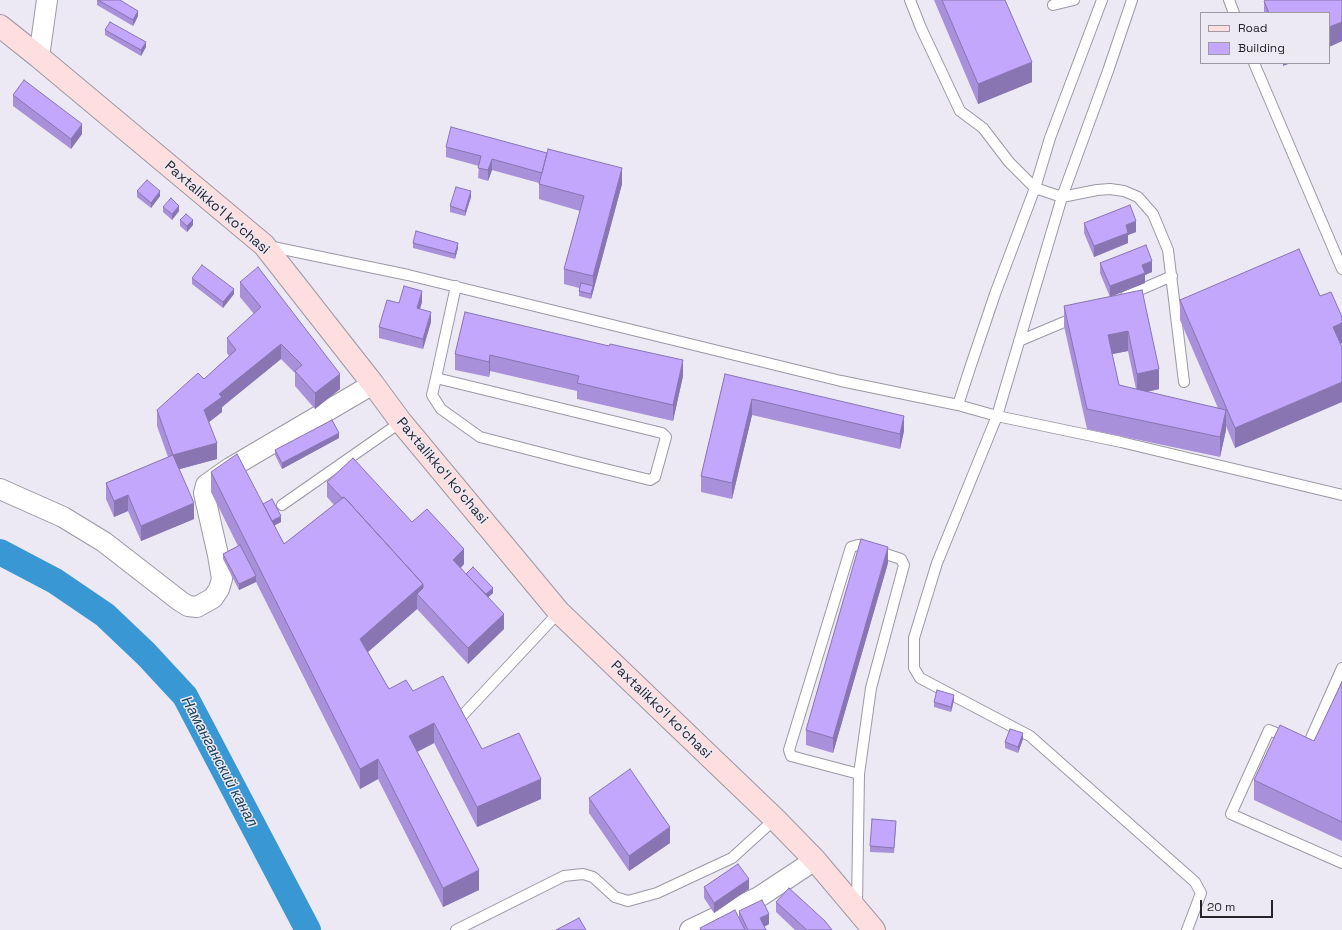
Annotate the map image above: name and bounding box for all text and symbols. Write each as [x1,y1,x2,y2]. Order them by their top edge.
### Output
legend [1200,12,1330,64]
text: Road [1238,20,1267,36]
text: Building [1238,40,1285,56]
street label: Paxtalikkoʻl koʻchasi [161,158,273,258]
street label: Paxtalikkoʻl koʻchasi [393,414,491,528]
street label: Paxtalikkoʻl koʻchasi [607,658,715,762]
water label: Наманганский канал [177,694,261,830]
scale bar [1202,892,1275,918]
text: 20 m [1207,899,1235,915]

